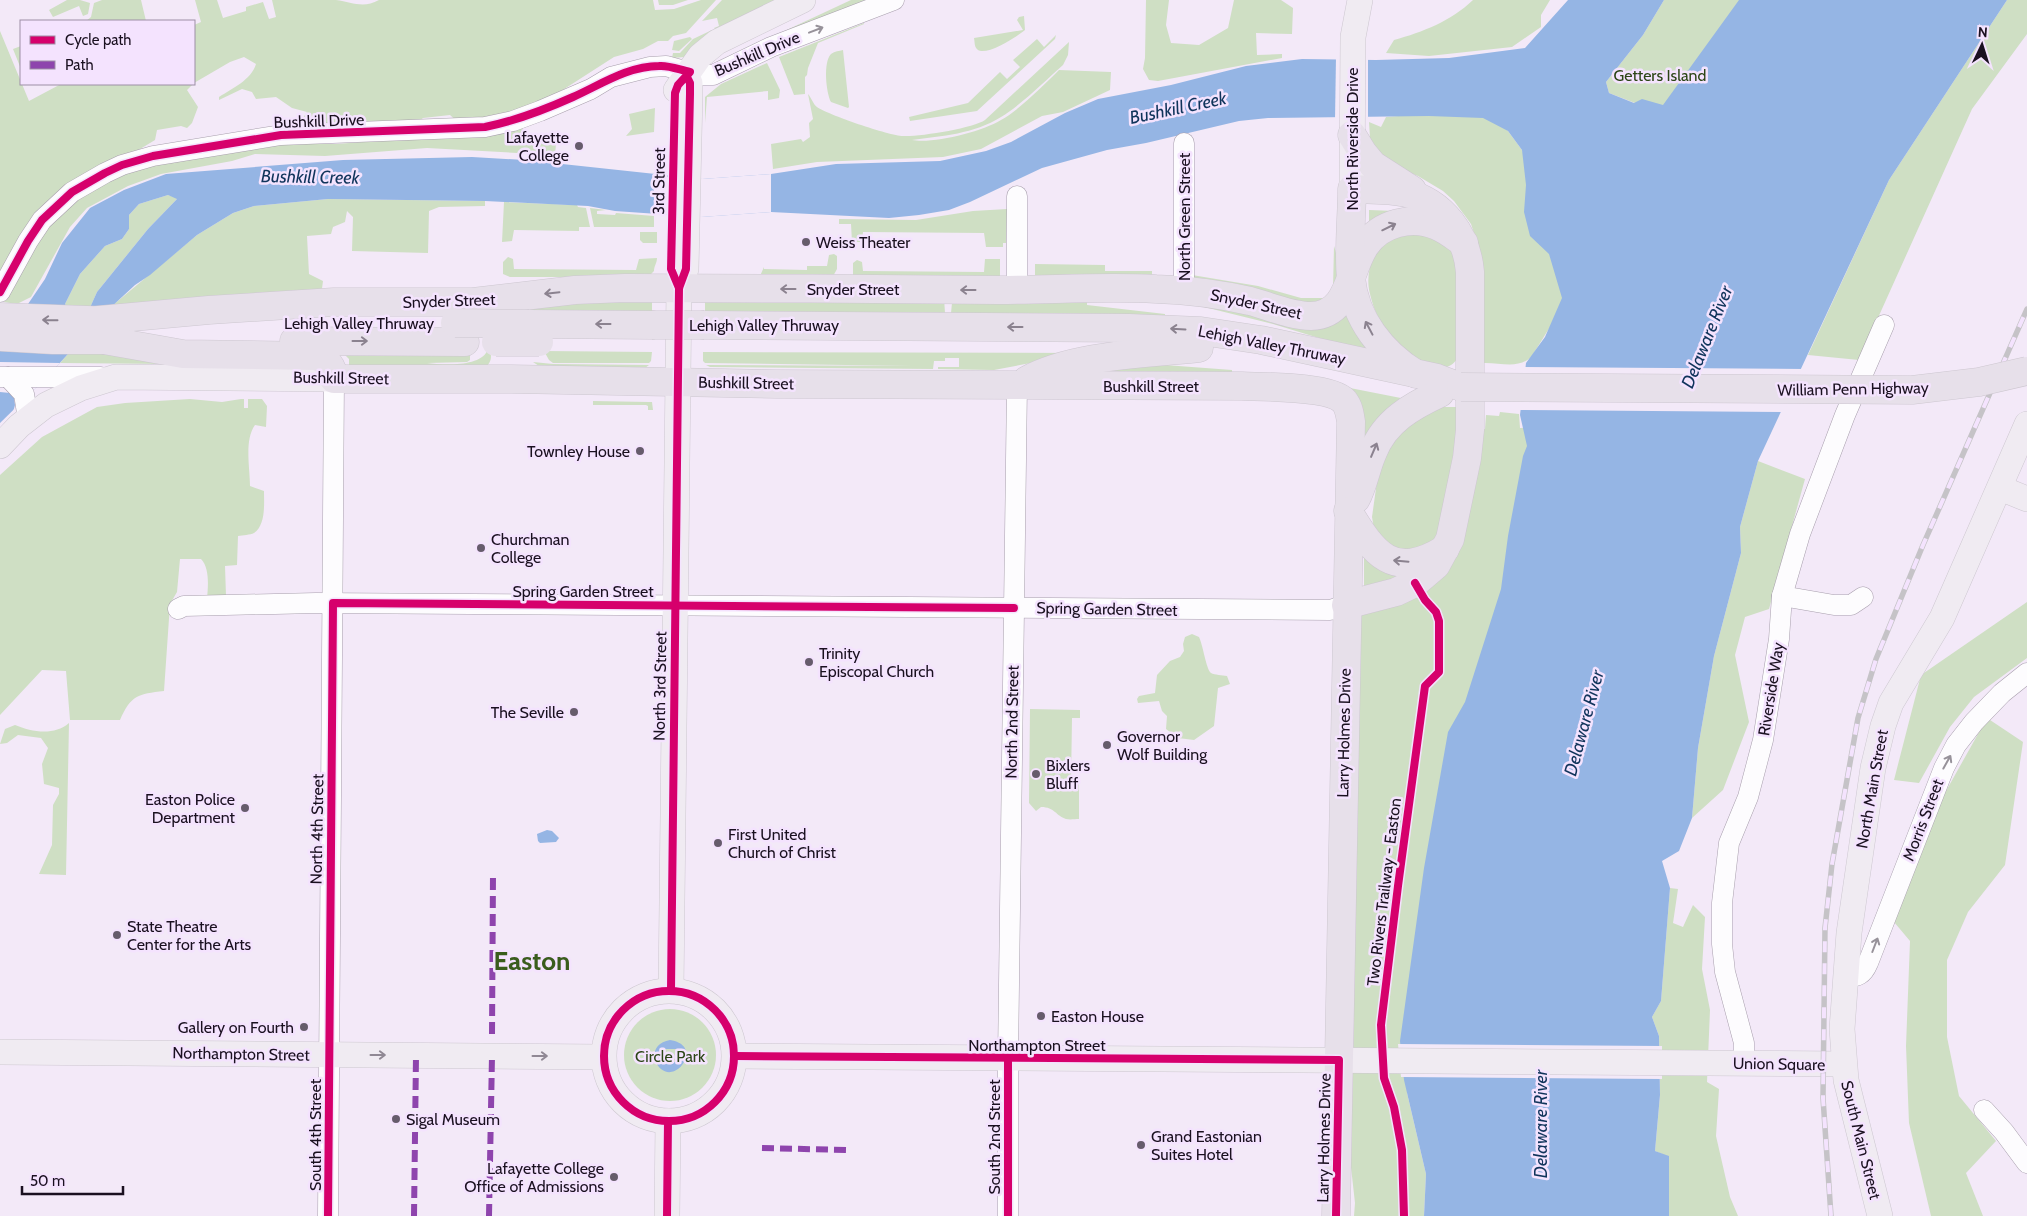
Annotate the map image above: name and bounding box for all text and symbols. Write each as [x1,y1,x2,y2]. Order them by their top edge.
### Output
legend [20,20,195,85]
north arrow [1957,20,2007,70]
text: N [1977,23,1988,41]
one-way arrow [808,25,823,34]
street label: Bushkill Drive [712,28,802,80]
text: Cycle path [65,31,131,49]
text: Path [65,56,94,74]
park label: Getters Island [1614,66,1706,85]
street label: North Riverside Drive [1343,67,1362,211]
water label: Bushkill Creek [1128,87,1230,129]
street label: Bushkill Drive [273,110,365,132]
place label: Lafayette College [506,128,569,165]
marker: Lafayette College [573,140,585,152]
street label: 3rd Street [649,147,669,215]
street label: North Green Street [1175,152,1194,281]
water label: Bushkill Creek [261,165,361,189]
one-way arrow [1381,222,1396,232]
place label: Weiss Theater [816,233,911,252]
marker: Weiss Theater [800,236,812,248]
street label: Snyder Street [807,280,900,299]
water label: Delaware River [1676,281,1738,391]
one-way arrow [780,284,796,293]
one-way arrow [960,285,976,295]
street label: Snyder Street [1209,285,1304,323]
one-way arrow [545,288,561,298]
street label: Snyder Street [402,290,496,312]
street label: Lehigh Valley Thruway [284,314,434,333]
one-way arrow [42,315,58,325]
street label: Lehigh Valley Thruway [689,316,839,335]
one-way arrow [595,319,612,329]
street label: Lehigh Valley Thruway [1197,321,1347,369]
one-way arrow [1007,322,1024,332]
one-way arrow [1364,322,1374,336]
one-way arrow [1170,325,1186,334]
one-way arrow [352,336,368,346]
street label: Bushkill Street [293,368,390,388]
street label: Bushkill Street [698,373,795,393]
street label: Bushkill Street [1103,377,1200,396]
street label: William Penn Highway [1777,378,1929,400]
place label: Townley House [527,442,630,461]
one-way arrow [1370,443,1379,458]
marker: Townley House [634,445,646,457]
place label: Churchman College [491,530,569,567]
marker: Churchman College [475,542,487,554]
one-way arrow [1393,556,1409,566]
street label: Spring Garden Street [512,582,654,601]
street label: Spring Garden Street [1036,598,1178,620]
street label: North 3rd Street [650,630,670,741]
street label: Riverside Way [1754,641,1788,737]
place label: Trinity Episcopal Church [819,644,934,681]
marker: Trinity Episcopal Church [803,656,815,668]
street label: North 2nd Street [1002,664,1022,779]
water label: Delaware River [1559,666,1609,778]
street label: Larry Holmes Drive [1333,668,1355,798]
place label: The Seville [491,703,564,722]
marker: The Seville [568,706,580,718]
place label: Governor Wolf Building [1117,727,1208,764]
street label: North Main Street [1852,728,1892,850]
marker: Governor Wolf Building [1101,739,1113,751]
one-way arrow [1942,754,1952,769]
place label: Bixlers Bluff [1046,756,1090,793]
marker: Bixlers Bluff [1030,768,1042,780]
street label: North 4th Street [307,773,327,884]
street label: Morris Street [1899,776,1948,864]
place label: Easton Police Department [145,790,236,827]
street label: Two Rivers Trailway - Easton [1363,797,1405,987]
marker: Easton Police Department [239,802,251,814]
place label: First United Church of Christ [728,825,837,862]
marker: First United Church of Christ [712,837,724,849]
place label: State Theatre Center for the Arts [127,917,252,954]
marker: State Theatre Center for the Arts [111,929,123,941]
one-way arrow [1871,938,1880,953]
district label: Easton [494,945,570,977]
place label: Easton House [1051,1007,1144,1026]
marker: Easton House [1035,1010,1047,1022]
place label: Gallery on Fourth [178,1018,294,1037]
marker: Gallery on Fourth [298,1021,310,1033]
street label: Northampton Street [968,1036,1106,1055]
street label: Northampton Street [172,1043,310,1065]
park label: Circle Park [635,1047,706,1066]
one-way arrow [370,1050,386,1060]
one-way arrow [532,1051,548,1061]
street label: Union Square [1733,1054,1825,1074]
water label: Delaware River [1530,1068,1552,1178]
street label: Larry Holmes Drive [1313,1073,1335,1203]
street label: South 4th Street [306,1078,325,1191]
street label: South 2nd Street [985,1079,1004,1195]
street label: South Main Street [1837,1079,1885,1202]
place label: Sigal Museum [406,1110,500,1129]
marker: Sigal Museum [390,1113,402,1125]
place label: Grand Eastonian Suites Hotel [1151,1127,1262,1164]
marker: Grand Eastonian Suites Hotel [1135,1139,1147,1151]
place label: Lafayette College Office of Admissions [464,1159,604,1196]
scale bar [22,1164,124,1196]
marker: Lafayette College Office of Admissions [608,1171,620,1183]
text: 50 m [30,1172,65,1190]

